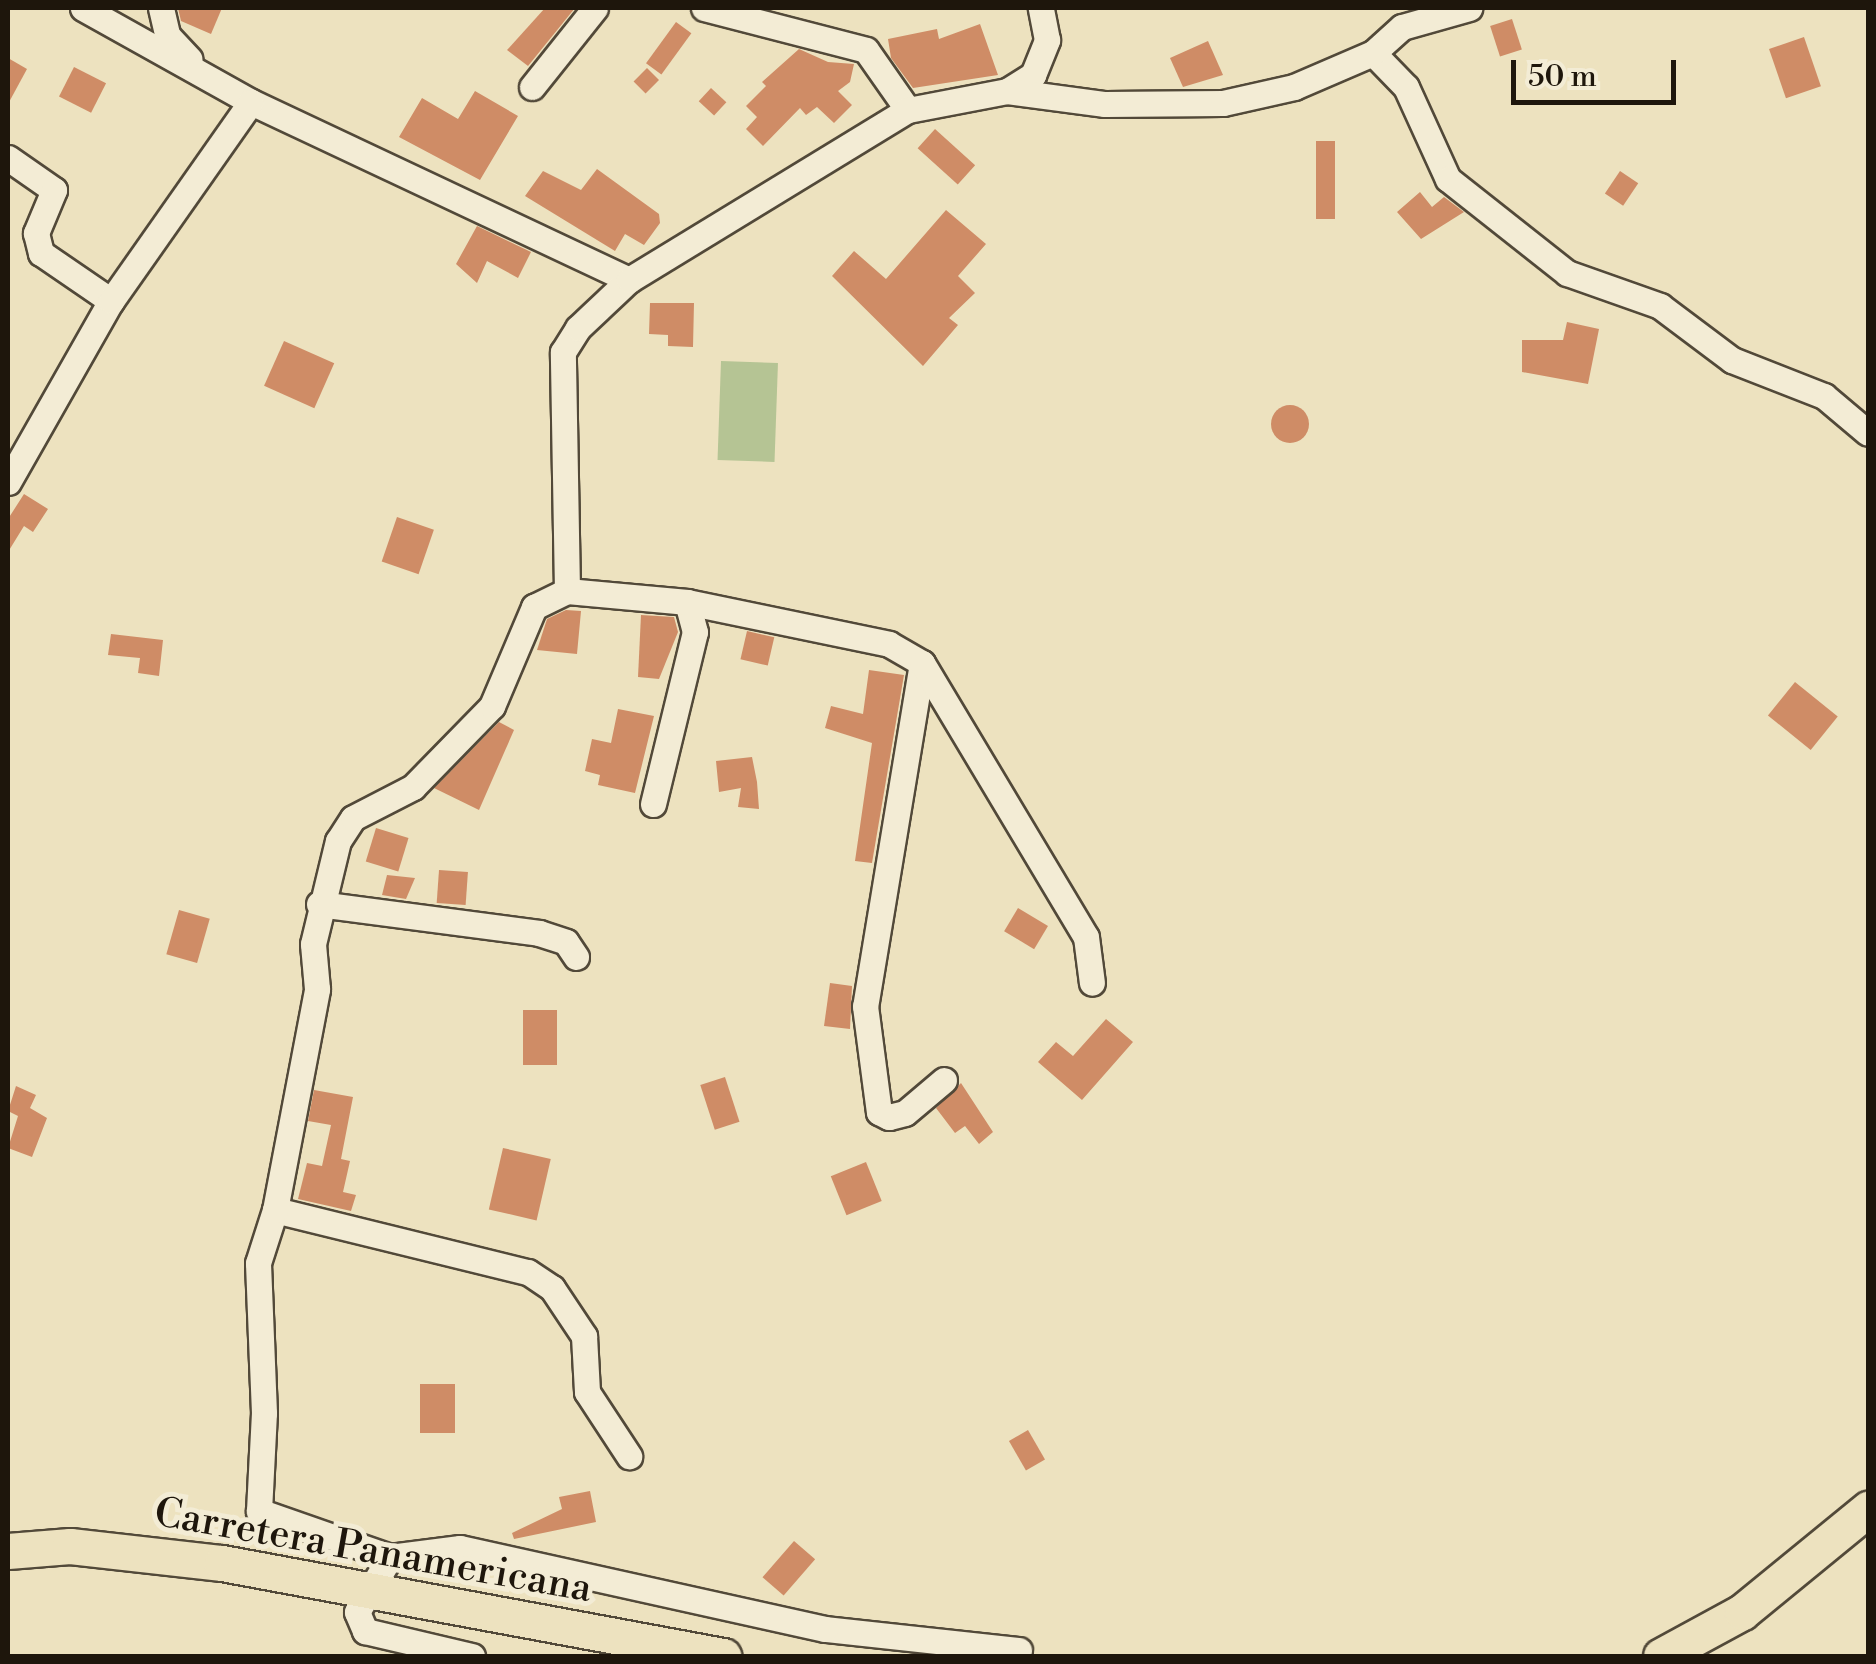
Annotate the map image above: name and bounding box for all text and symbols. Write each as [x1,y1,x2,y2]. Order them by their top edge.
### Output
scale bar [1516,40,1681,102]
text: 50 m [1528,58,1597,96]
street label: Carretera Panamericana [151,1489,595,1613]

